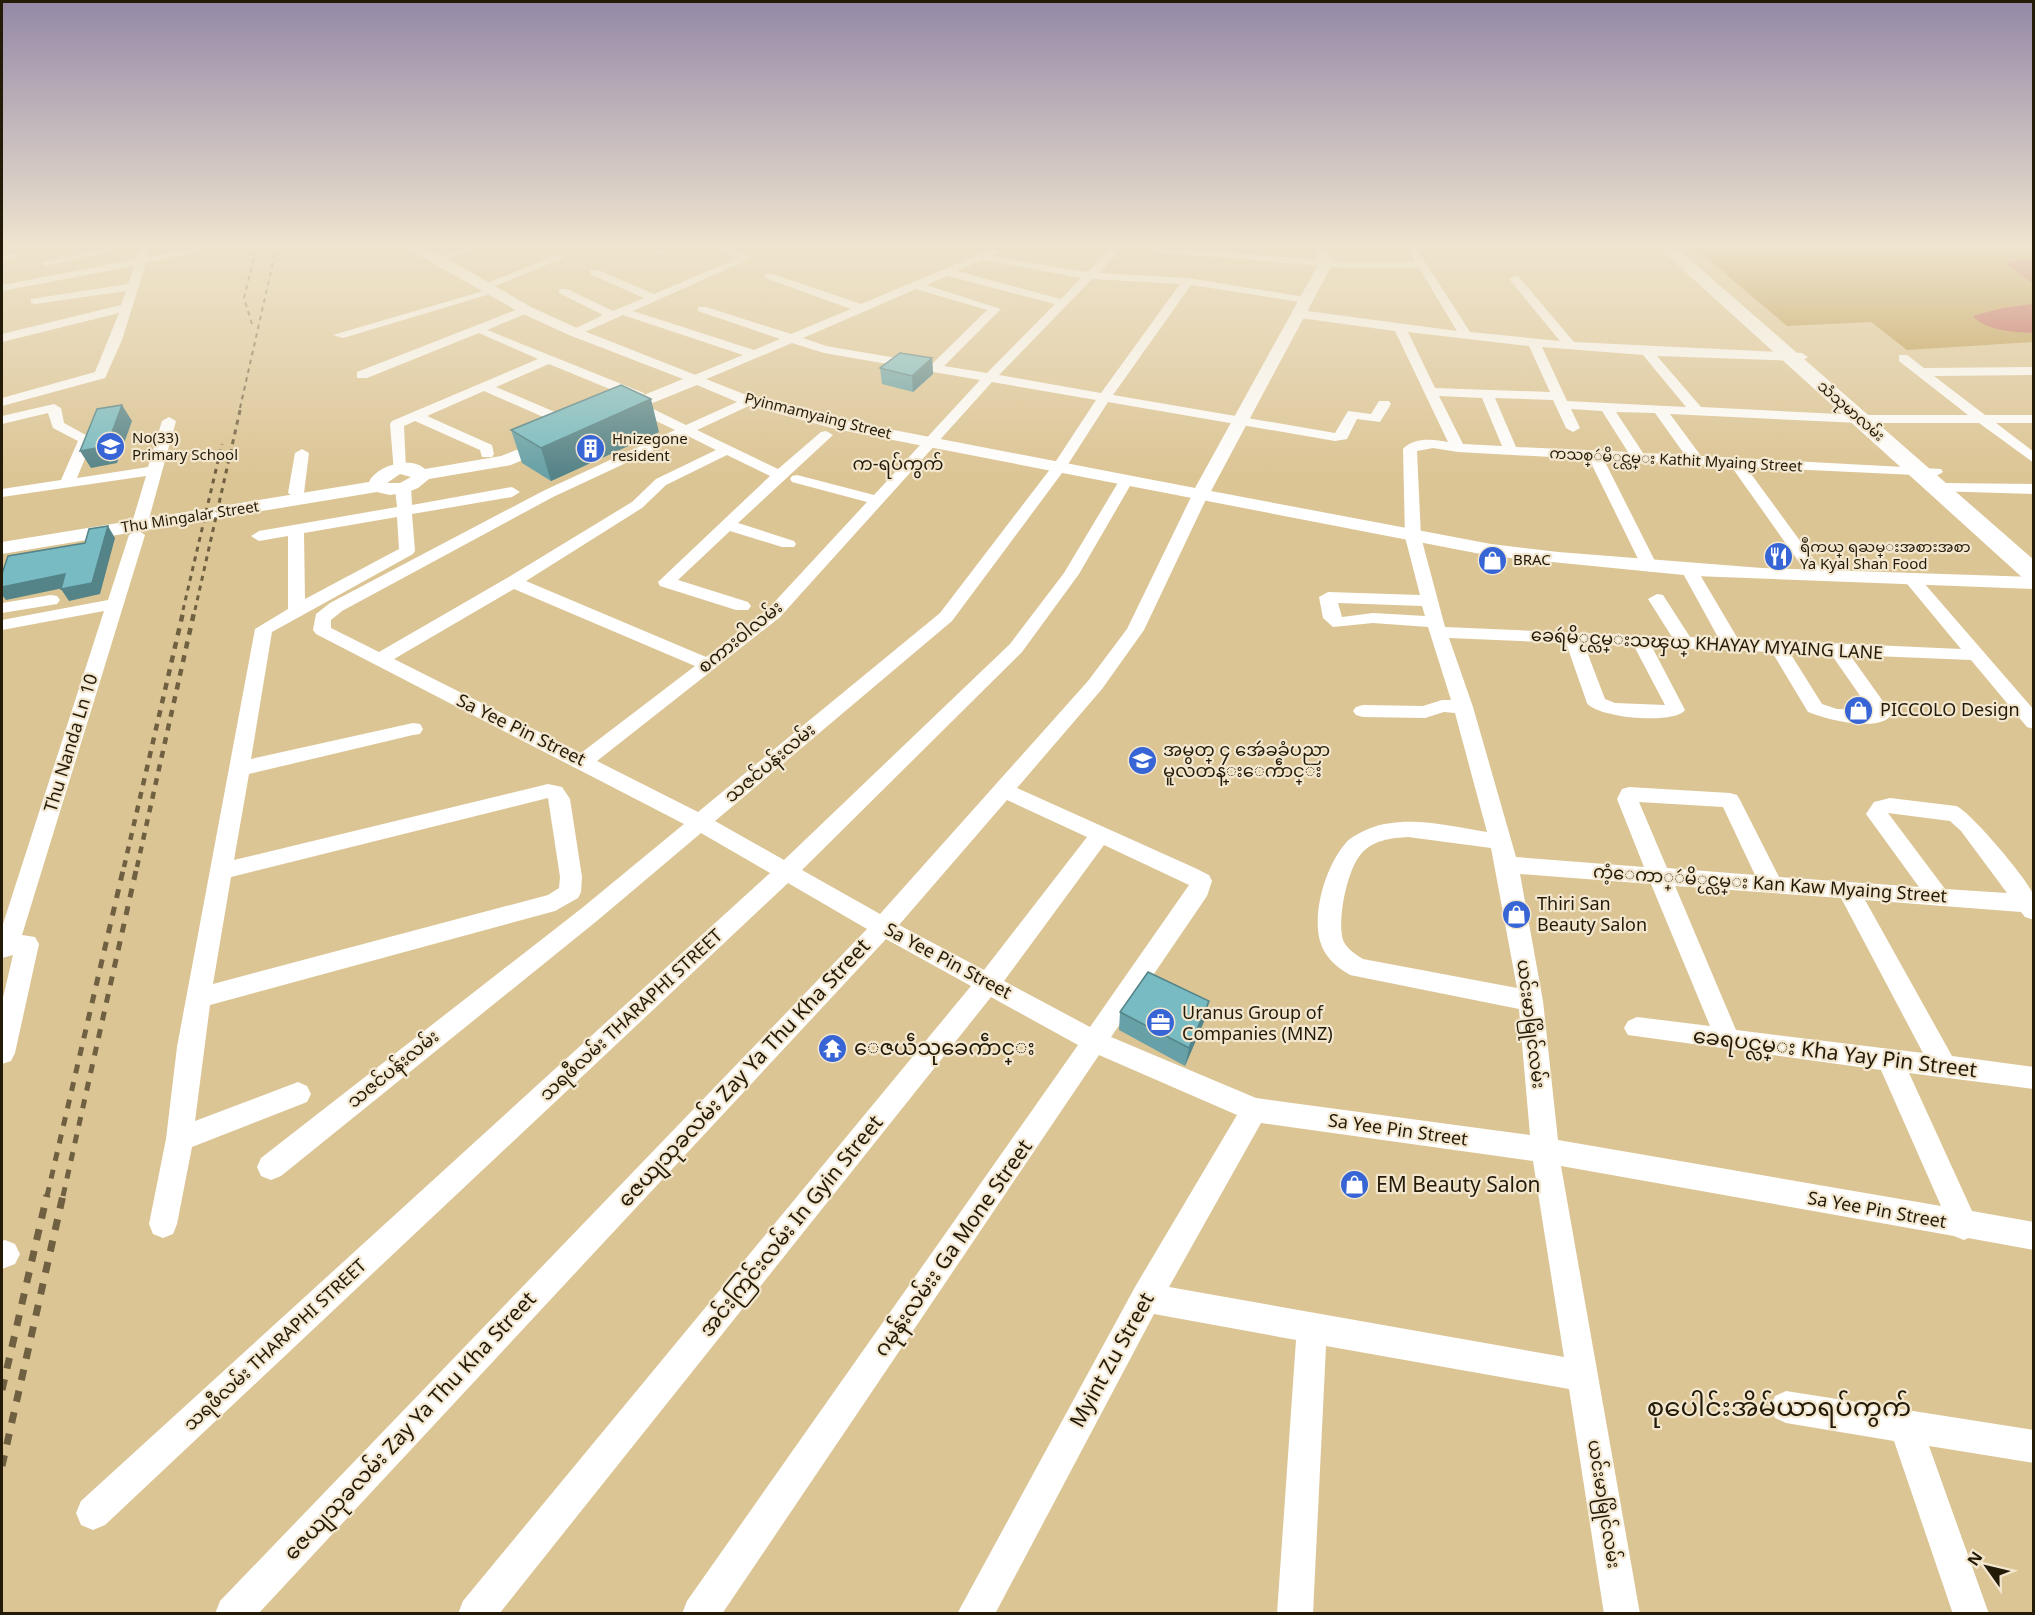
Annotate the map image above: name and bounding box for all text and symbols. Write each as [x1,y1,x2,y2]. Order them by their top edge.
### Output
street label: သံသုမာလမ်း [1812,375,1890,447]
street label: Pyinmamyaing Street [743,387,894,443]
place label: No(33) Primary School [132,427,238,464]
place label: Hnizegone resident [612,428,688,465]
school or university icon: No(33) Primary School [95,431,127,463]
building icon: Hnizegone resident [575,432,607,464]
street label: ကသစ္ဴမိႂင္လမ္း Kathit Myaing Street [1549,442,1804,479]
district label: က-ရပ်ကွက် [852,451,944,479]
street label: Thu Mingalar Street [119,495,261,537]
place label: ရဳကယ္ ရႀမ္းအစားအစာ Ya Kyal Shan Food [1800,536,1971,573]
restaurant icon: ရဳကယ္ ရႀမ္းအစားအစာ Ya Kyal Shan Food [1763,540,1795,572]
shop icon: BRAC [1476,544,1508,576]
place label: BRAC [1513,549,1551,569]
street label: စကားဝါလမ်း [692,595,787,678]
street label: ခေရဴမိႂင္လမ္းသၾယ္ KHAYAY MYAING LANE [1530,621,1884,668]
street label: Thu Nanda Ln 10 [38,671,102,815]
street label: Sa Yee Pin Street [453,688,590,771]
shop icon: PICCOLO Design [1843,694,1875,726]
place label: PICCOLO Design [1880,697,2020,721]
street label: သဇင်ပန်းလမ်း [719,717,822,810]
place label: အမွတ္ ၄ အေဴခခံပညာ မူလတန္းေကဵာင္း [1163,737,1330,786]
school or university icon: အမွတ္ ၄ အေဴခခံပညာ မူလတန္းေကဵာင္း [1126,744,1158,776]
street label: ကံ့ေကာ္ဴမိႂင္လမ္း Kan Kaw Myaing Street [1592,858,1948,911]
place label: Thiri San Beauty Salon [1537,891,1647,936]
shop icon: Thiri San Beauty Salon [1500,898,1532,930]
street label: Sa Yee Pin Street [881,917,1017,1004]
street label: သရဖီလမ်း THARAPHI STREET [533,922,730,1108]
street label: ဇေယျသုခလမ်း Zay Ya Thu Kha Street [610,931,879,1216]
street label: ယင်းမာမြိုင်လမ်း [1508,958,1553,1090]
place label: Uranus Group of Companies (MNZ) [1182,1000,1333,1045]
office icon: Uranus Group of Companies (MNZ) [1145,1007,1177,1039]
street label: ခေရပင္လမ္း Kha Yay Pin Street [1691,1021,1979,1087]
street label: သဇင်ပန်းလမ်း [341,1024,446,1116]
temple icon: ေဇယဵသုခေကဵာင္း [817,1032,849,1064]
place label: ေဇယဵသုခေကဵာင္း [854,1032,1035,1065]
street label: Sa Yee Pin Street [1327,1107,1470,1151]
street label: အင်းကြင်းလမ်း In Gyin Street [691,1108,892,1344]
street label: ဂမုန်းလမ်းး Ga Mone Street [866,1133,1041,1364]
shop icon: EM Beauty Salon [1339,1169,1371,1201]
place label: EM Beauty Salon [1376,1170,1541,1198]
street label: Sa Yee Pin Street [1806,1185,1949,1233]
street label: သရဖီလမ်း THARAPHI STREET [177,1252,374,1438]
street label: ဇေယျသုခလမ်း Zay Ya Thu Kha Street [276,1284,545,1569]
street label: Myint Zu Street [1062,1287,1160,1432]
district label: စုပေါင်းအိမ်ယာရပ်ကွက် [1647,1388,1911,1428]
street label: ယင်းမာမြိုင်လမ်း [1579,1438,1628,1570]
north arrow [1957,1537,2017,1597]
text: N [1962,1547,1987,1570]

